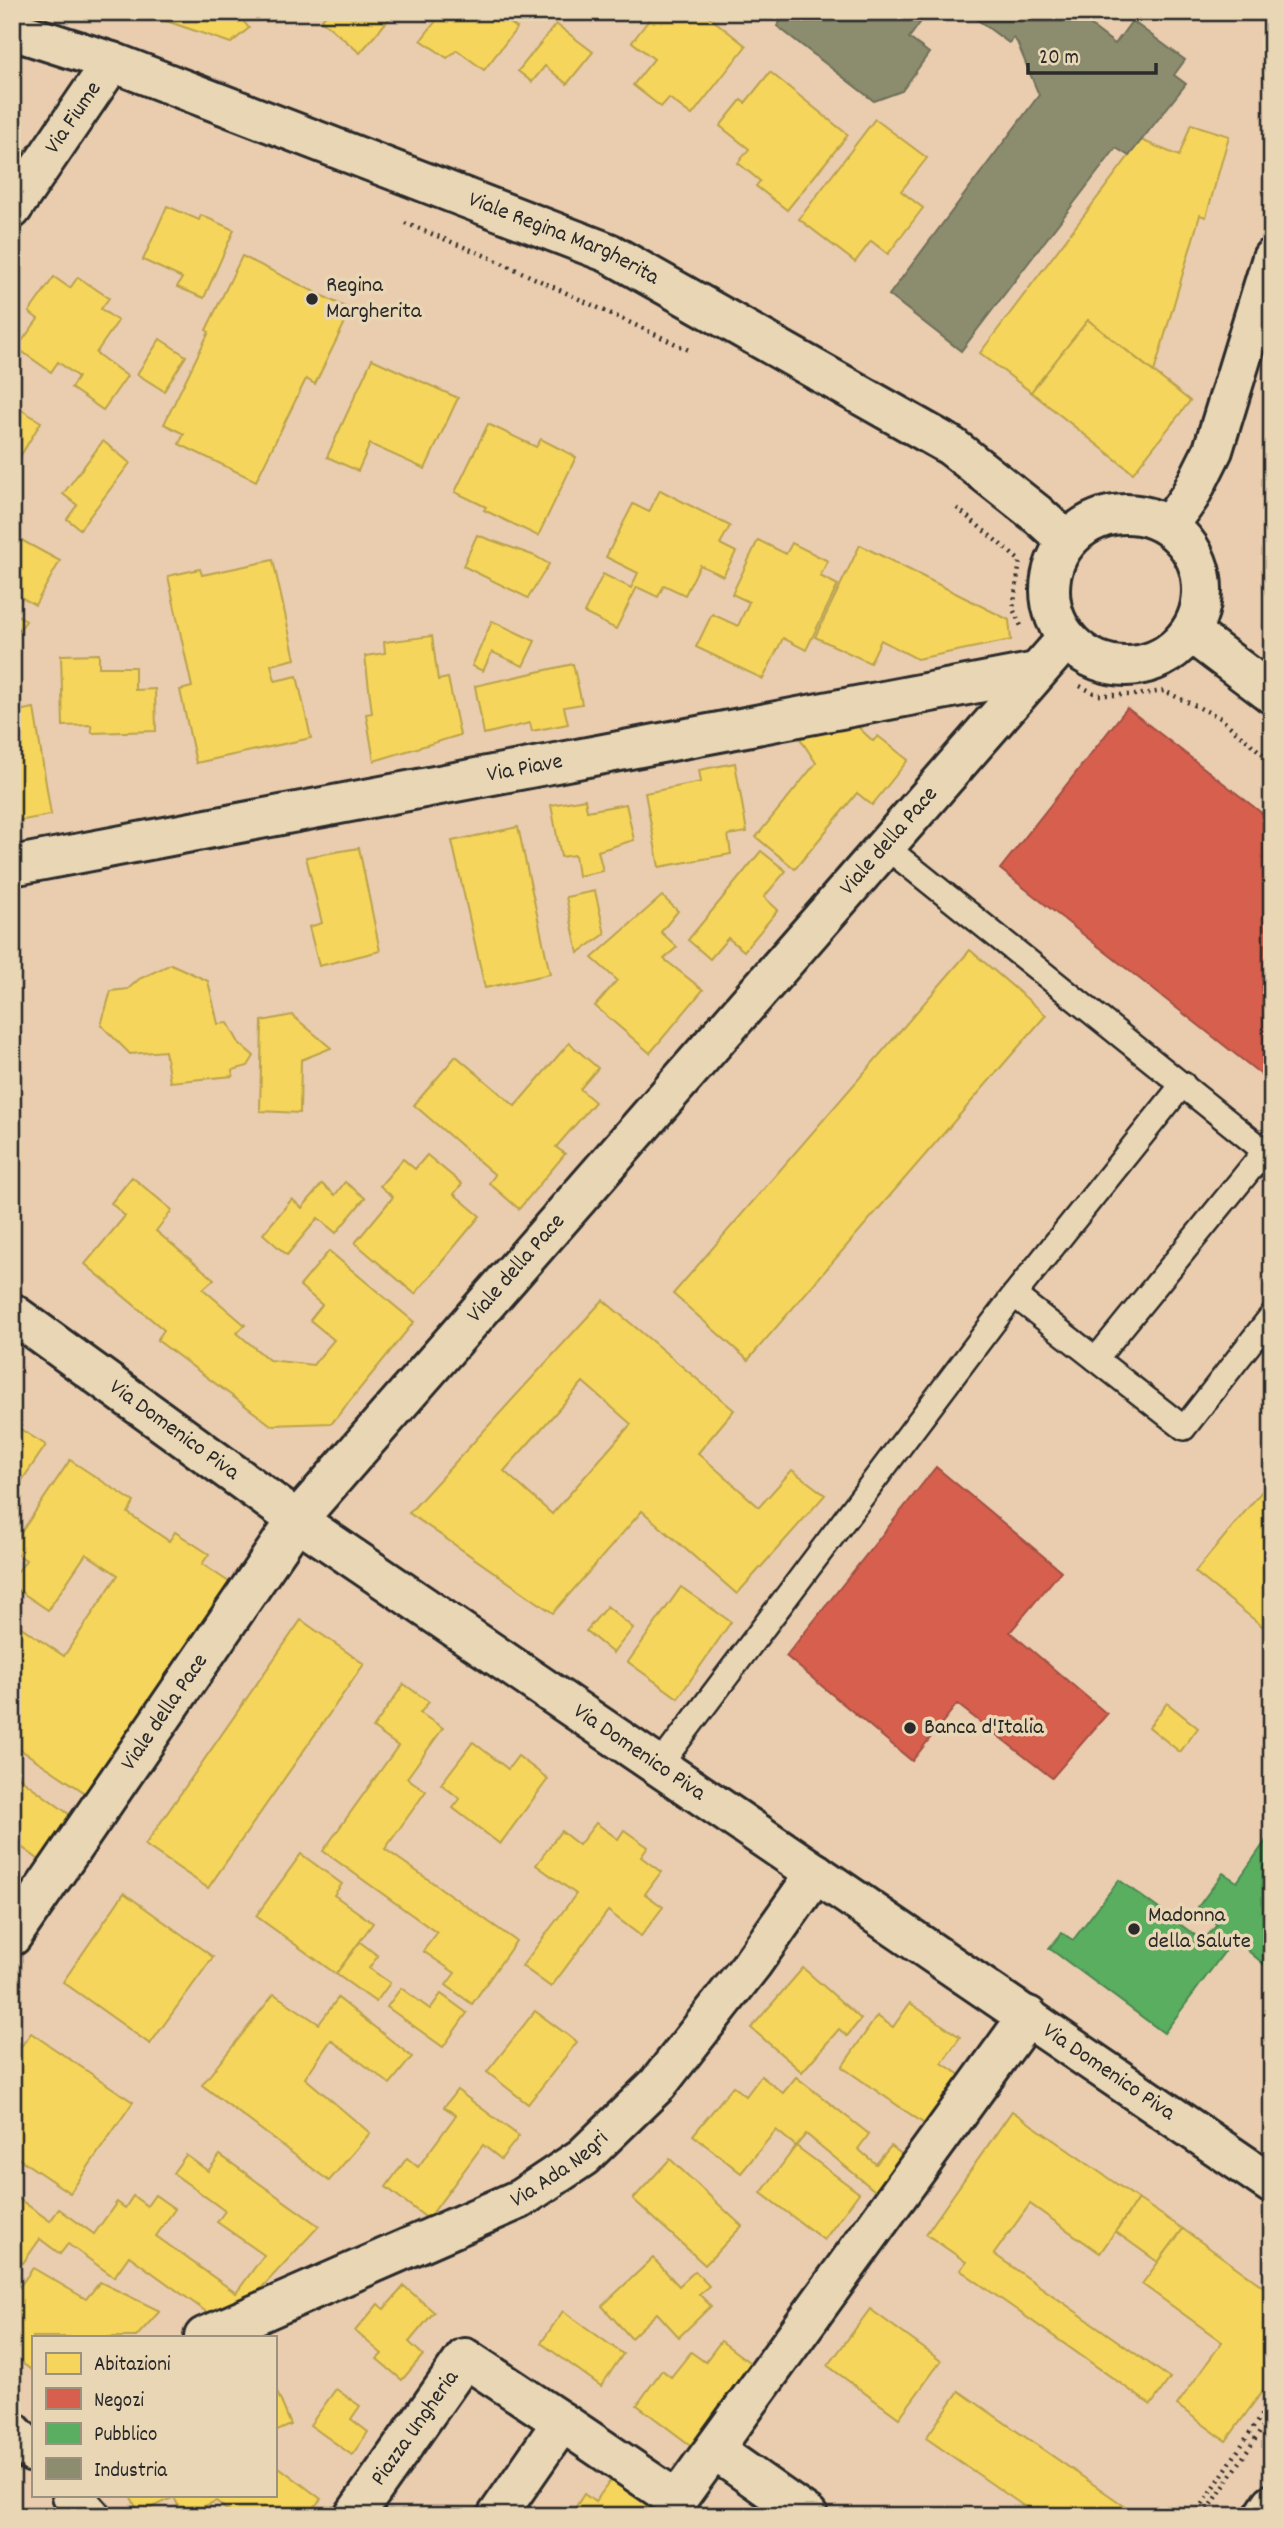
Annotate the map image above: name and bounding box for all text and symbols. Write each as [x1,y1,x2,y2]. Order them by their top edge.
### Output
scale bar [1028,32,1156,76]
text: 20 m [1039,44,1079,74]
street label: Via Fiume [37,75,110,161]
street label: Viale Regina Margherita [463,184,666,295]
place label: Regina Margherita [326,270,423,329]
marker: Regina Margherita [304,291,320,307]
street label: Via Piave [484,745,566,792]
street label: Viale della Pace [832,780,946,903]
street label: Viale della Pace [459,1207,573,1331]
street label: Via Domenico Piva [102,1372,247,1490]
street label: Viale della Pace [113,1647,217,1778]
street label: Via Domenico Piva [566,1696,713,1811]
place label: Banca d'Italia [924,1712,1045,1745]
marker: Banca d'Italia [902,1720,918,1736]
place label: Madonna della Salute [1148,1900,1251,1959]
marker: Madonna della Salute [1126,1921,1142,1937]
street label: Via Domenico Piva [1035,2016,1182,2130]
street label: Via Ada Negri [506,2124,617,2217]
legend [32,2336,276,2496]
text: Abitazioni [94,2351,171,2381]
street label: Piazza Ungheria [363,2363,469,2493]
text: Negozi [94,2387,144,2417]
text: Pubblico [94,2421,157,2451]
text: Industria [94,2457,168,2487]

